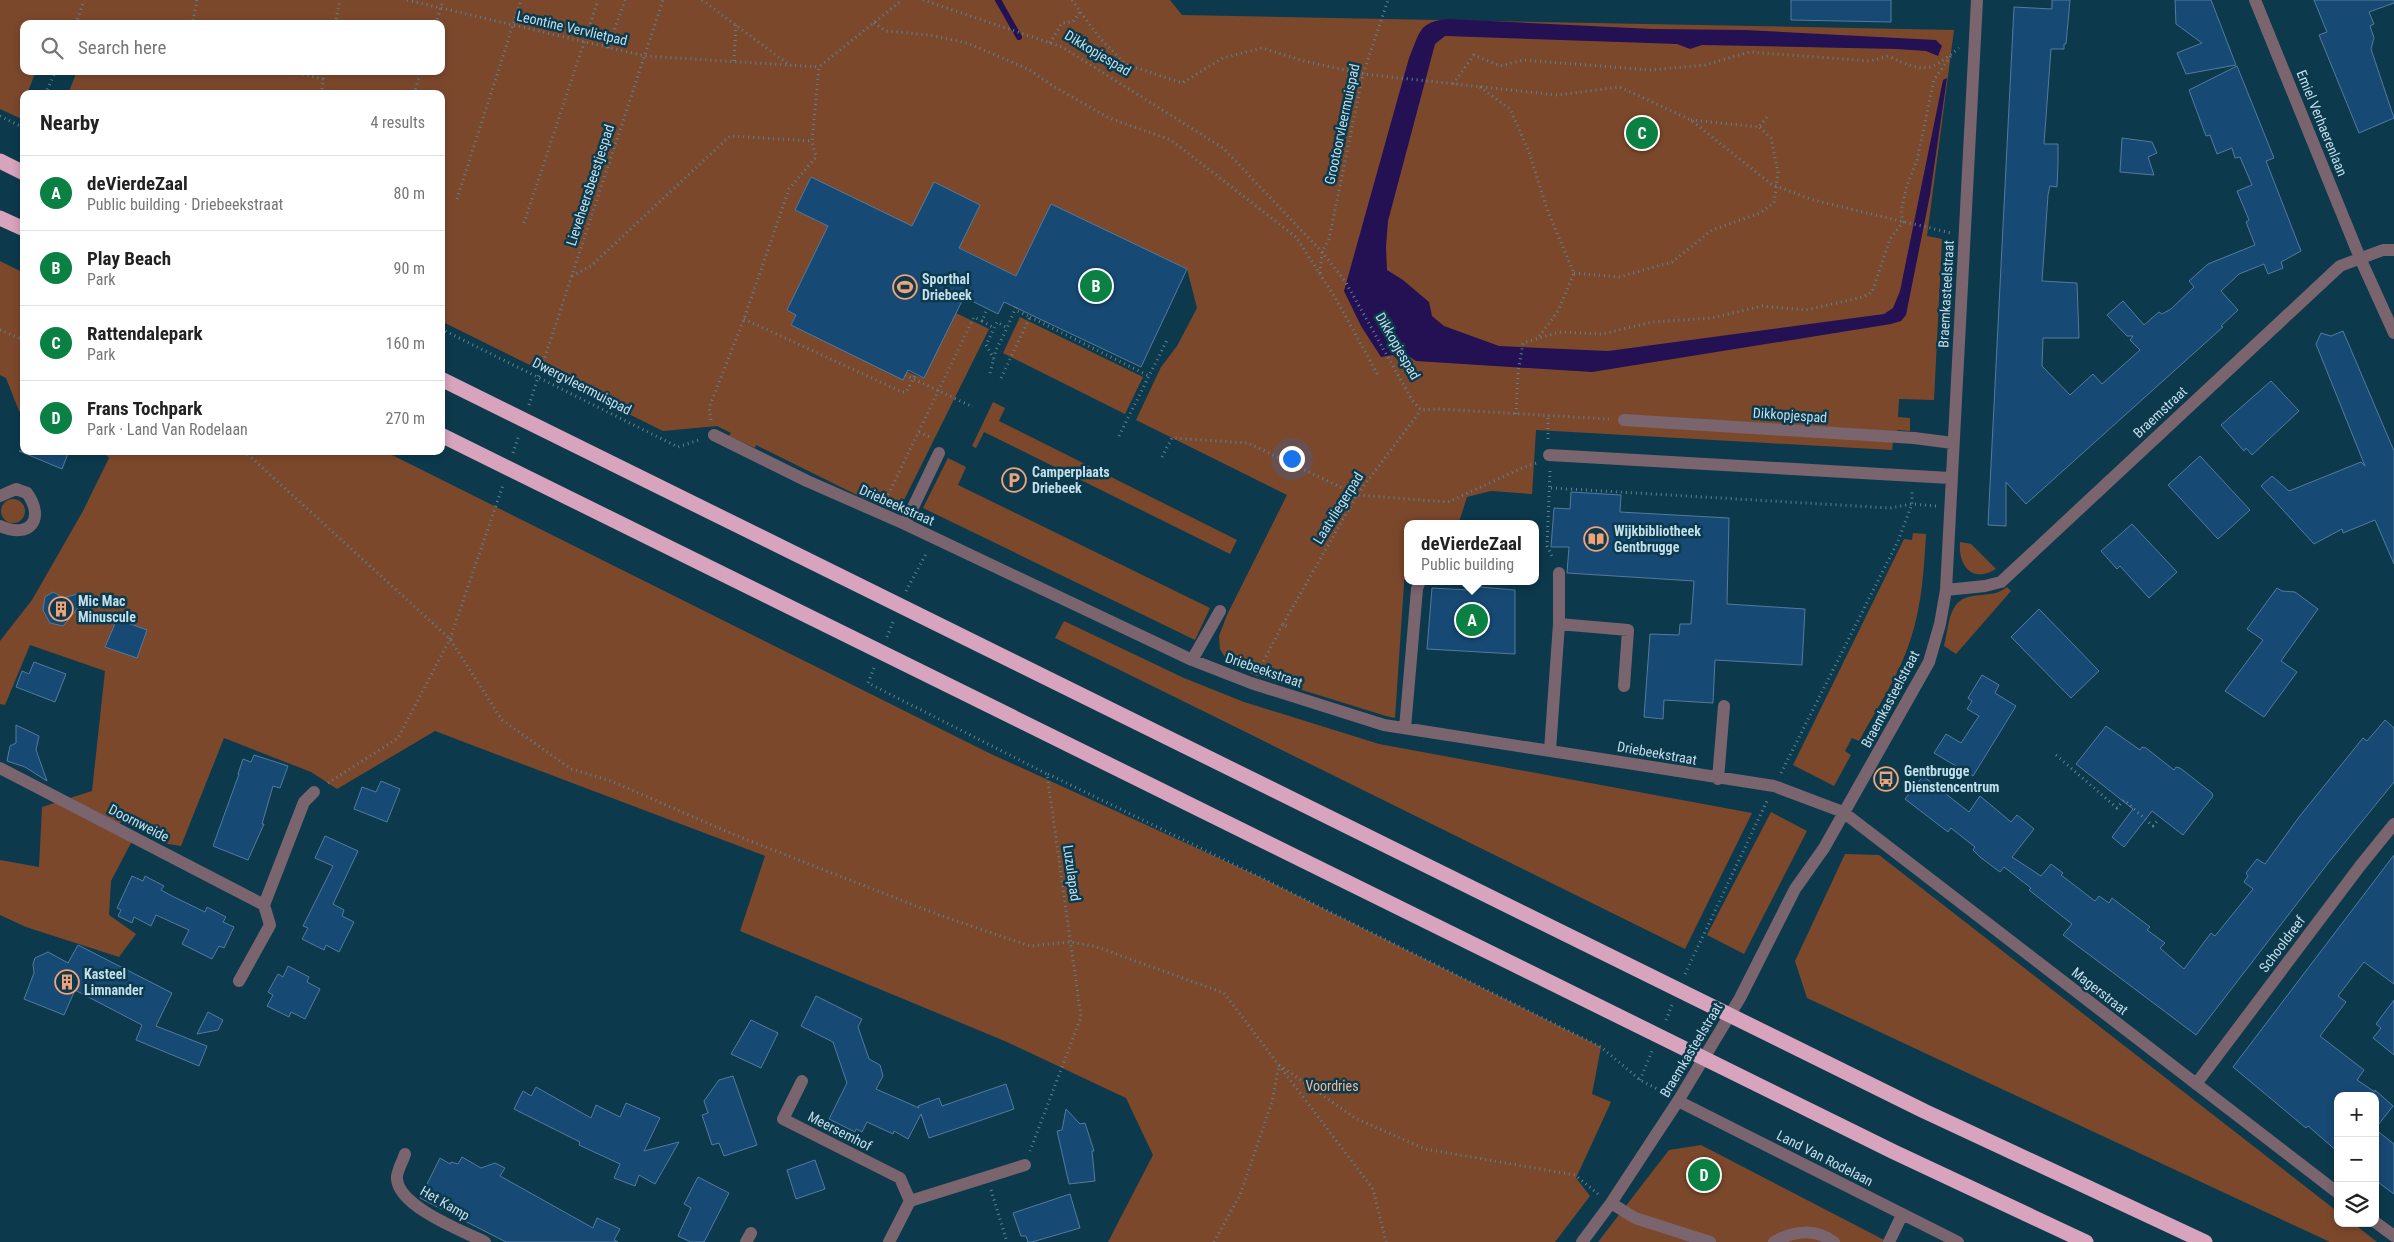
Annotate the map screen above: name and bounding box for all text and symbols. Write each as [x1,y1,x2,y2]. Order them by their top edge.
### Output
street label: Leontine Vervlietpad [515,7,629,49]
search box [20,20,445,75]
street label: Dikkopjespad [1062,27,1134,79]
icon: search [38,34,66,62]
text: Search here [78,36,166,59]
street label: Grootoorvleermuispad [1321,62,1363,186]
street label: Emiel Verhaerenlaan [2293,68,2351,178]
text: Nearby [40,111,99,135]
text: 4 results [370,113,425,132]
pin: C [1626,114,1658,152]
street label: Lieveheersbeestjespad [563,122,617,248]
text: deVierdeZaal [87,172,188,195]
text: A [51,184,61,203]
text: 80 m [393,184,425,203]
text: Public building · Driebeekstraat [87,195,283,214]
street label: Braemkasteelstraat [1935,240,1957,348]
text: Play Beach [87,247,171,270]
text: B [52,259,60,278]
text: 90 m [393,259,425,278]
pin: B [1080,267,1112,305]
text: Park [87,270,116,289]
place label: Sporthal Driebeek [922,271,972,303]
sports icon: Sporthal Driebeek [892,274,918,300]
street label: Dikkopjespad [1372,310,1424,382]
text: Rattendalepark [87,322,203,345]
text: C [51,334,61,353]
text: 160 m [386,334,425,353]
text: Park [87,345,116,364]
street label: Dwergvleermuispad [530,354,634,418]
street label: Braemstraat [2130,383,2190,441]
text: Frans Tochpark [87,397,202,420]
street label: Dikkopjespad [1752,404,1828,426]
text: D [51,409,61,428]
text: 270 m [386,409,425,428]
text: Park · Land Van Rodelaan [87,420,248,439]
your location [1279,446,1305,472]
place label: Camperplaats Driebeek [1032,464,1110,496]
parking icon: Camperplaats Driebeek [1001,467,1027,493]
street label: Laatvliegerpad [1310,469,1366,547]
street label: Driebeekstraat [857,481,937,529]
popup [1404,520,1539,585]
place label: Wijkbibliotheek Gentbrugge [1614,523,1701,555]
library icon: Wijkbibliotheek Gentbrugge [1583,526,1609,552]
text: deVierdeZaal [1421,532,1522,555]
text: Public building [1421,555,1514,574]
place label: Mic Mac Minuscule [78,593,136,625]
building icon: Mic Mac Minuscule [48,596,74,622]
pin: A [1456,601,1488,639]
street label: Braemkasteelstraat [1858,648,1922,750]
street label: Driebeekstraat [1223,649,1305,691]
street label: Driebeekstraat [1616,738,1698,768]
place label: Gentbrugge Dienstencentrum [1904,763,2000,795]
bus stop icon: Gentbrugge Dienstencentrum [1873,766,1899,792]
street label: Doornweide [106,801,172,845]
street label: Luzulapad [1060,844,1084,902]
street label: Schooldreef [2256,912,2309,975]
street label: Magerstraat [2069,964,2131,1018]
place label: Kasteel Limnander [84,966,144,998]
building icon: Kasteel Limnander [54,969,80,995]
street label: Braemkasteelstraat [1656,1000,1726,1100]
park label: Voordries [1305,1078,1359,1094]
map controls [2334,1092,2379,1227]
button: + [2334,1092,2379,1137]
street label: Meersemhof [805,1108,875,1154]
street label: Land Van Rodelaan [1774,1127,1876,1189]
button: − [2334,1137,2379,1182]
pin: D [1688,1156,1720,1194]
street label: Het Kamp [417,1182,473,1224]
button: layers [2334,1182,2379,1227]

